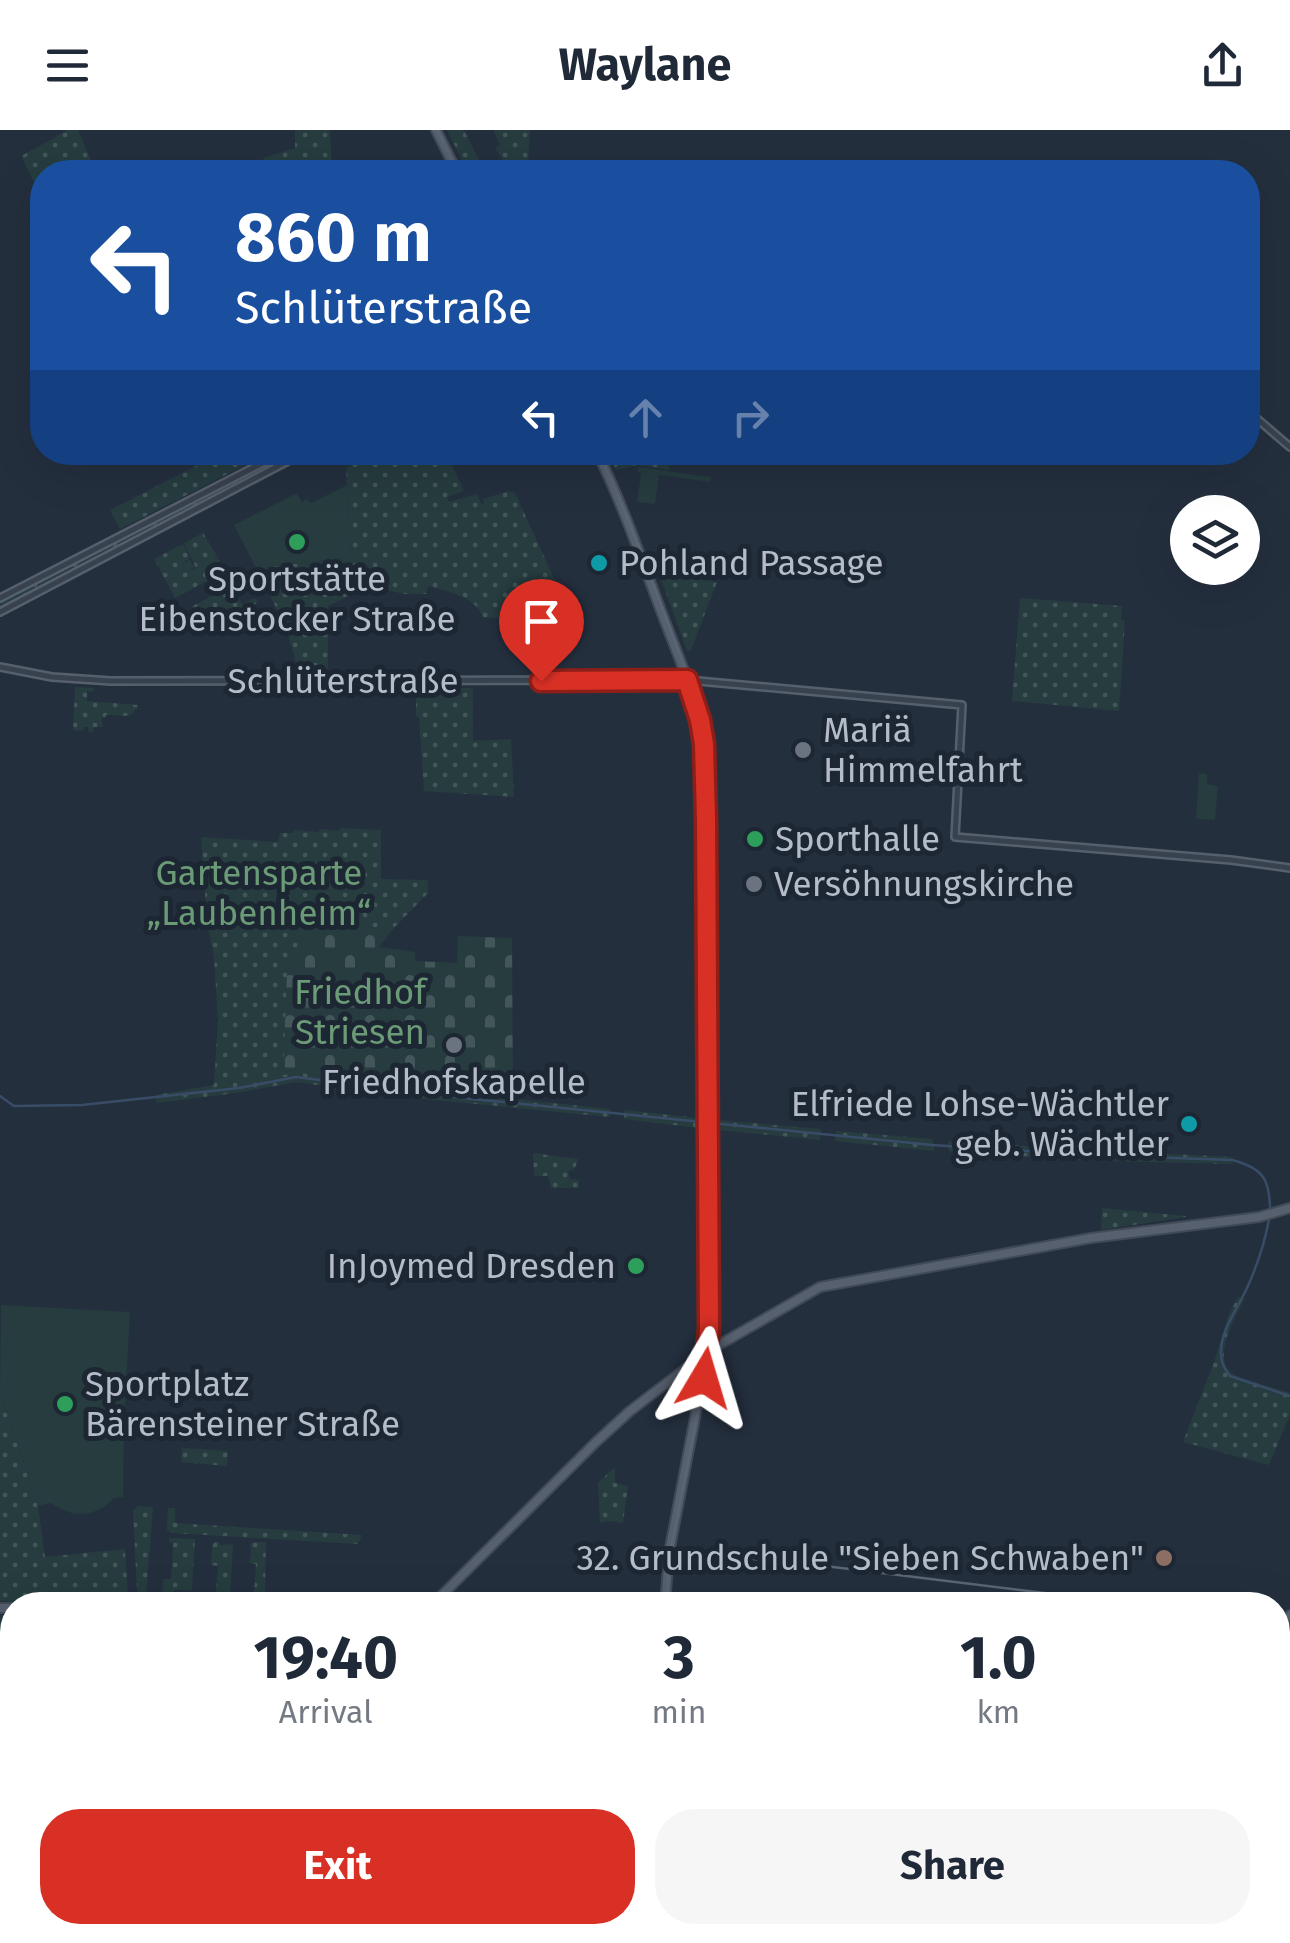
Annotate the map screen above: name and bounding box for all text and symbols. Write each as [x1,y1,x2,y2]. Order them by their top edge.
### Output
icon: menu [40,38,95,93]
text: Waylane [559,38,731,92]
icon: share [1195,38,1250,93]
text: 860 m [235,196,432,280]
icon: left [70,200,200,330]
text: Schlüterstraße [235,281,532,335]
icon: left [513,390,568,445]
icon: ahead [618,390,673,445]
icon: right [723,390,778,445]
map controls [1170,495,1260,585]
button: layers [1170,495,1260,585]
marker: Sportstätte Eibenstocker Straße [286,531,308,553]
place label: Pohland Passage [619,542,884,584]
marker: Pohland Passage [588,552,610,574]
place label: Sportstätte Eibenstocker Straße [139,558,455,640]
pin [499,579,584,682]
icon: arrive [514,594,569,649]
street label: Schlüterstraße [227,660,459,702]
place label: Mariä Himmelfahrt [823,709,1023,791]
marker: Mariä Himmelfahrt [792,739,814,761]
place label: Sporthalle [775,818,940,860]
marker: Sporthalle [744,828,766,850]
park label: Gartensparte „Laubenheim“ [147,852,371,934]
place label: Versöhnungskirche [774,863,1074,905]
marker: Versöhnungskirche [743,873,765,895]
park label: Friedhof Striesen [294,971,428,1053]
marker: Friedhofskapelle [443,1034,465,1056]
place label: Friedhofskapelle [322,1061,586,1103]
place label: Elfriede Lohse-Wächtler geb. Wächtler [791,1083,1169,1165]
marker: Elfriede Lohse-Wächtler geb. Wächtler [1178,1113,1200,1135]
place label: InJoymed Dresden [327,1245,616,1287]
marker: InJoymed Dresden [625,1255,647,1277]
position arrow [652,1326,756,1430]
place label: Sportplatz Bärensteiner Straße [85,1363,400,1445]
marker: Sportplatz Bärensteiner Straße [54,1393,76,1415]
place label: 32. Grundschule "Sieben Schwaben" [576,1537,1144,1579]
marker: 32. Grundschule "Sieben Schwaben" [1153,1547,1175,1569]
text: 19:40 [253,1622,398,1694]
text: 3 [663,1622,695,1694]
text: 1.0 [960,1622,1037,1694]
text: Arrival [279,1693,373,1731]
text: min [651,1693,707,1731]
text: km [976,1693,1020,1731]
button: Exit [40,1809,635,1924]
button: Share [655,1809,1250,1924]

